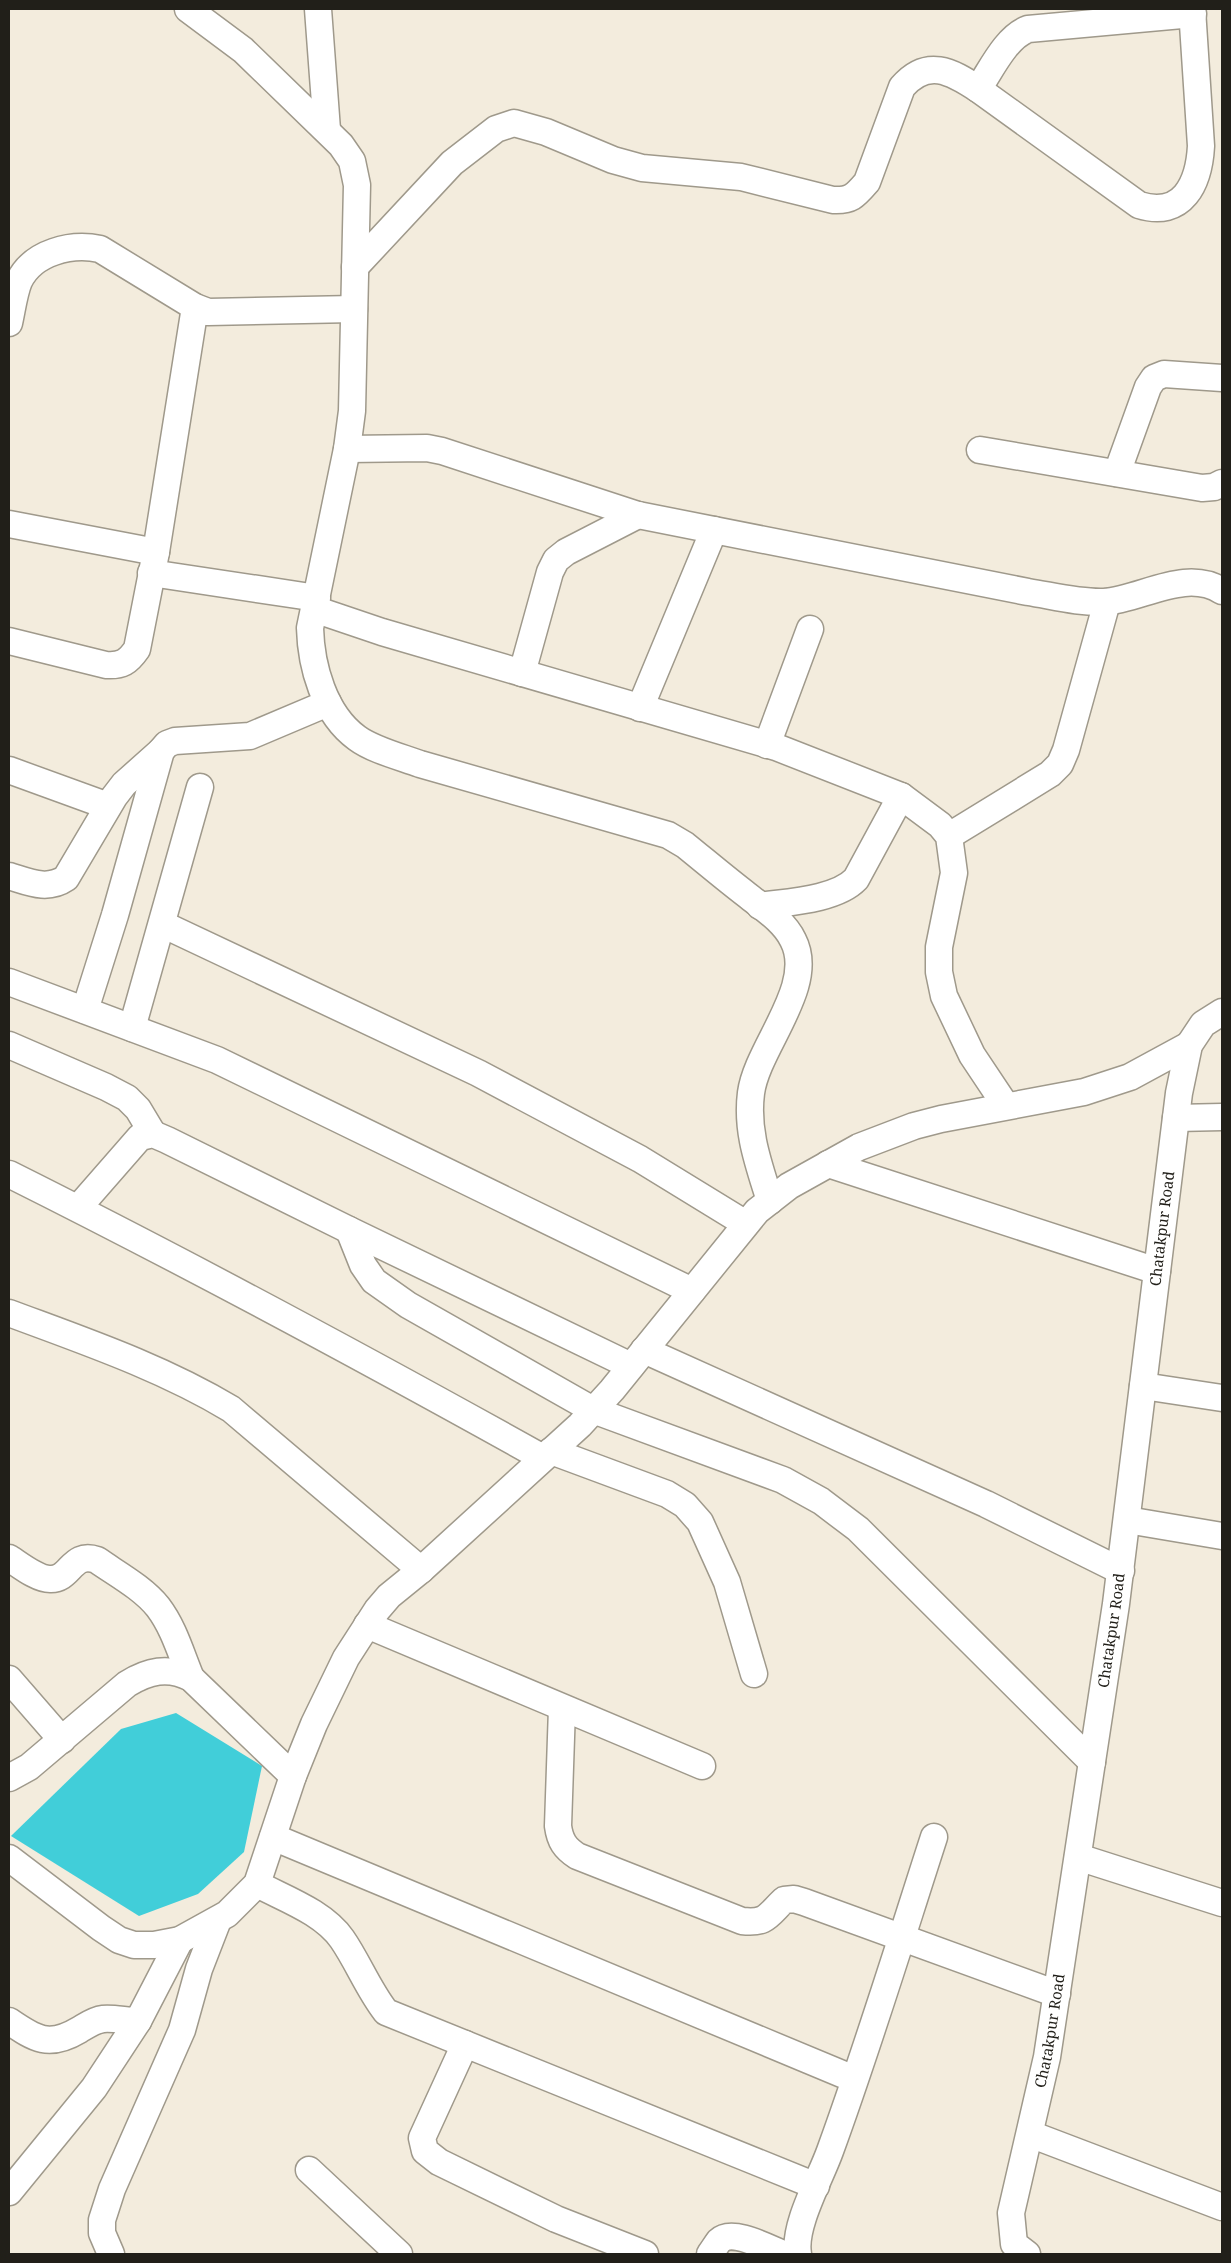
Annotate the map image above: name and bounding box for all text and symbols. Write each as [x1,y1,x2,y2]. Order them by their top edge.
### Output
street label: Chatakpur Road [1144,1170,1178,1287]
street label: Chatakpur Road [1092,1572,1129,1689]
street label: Chatakpur Road [1029,1972,1069,2090]

